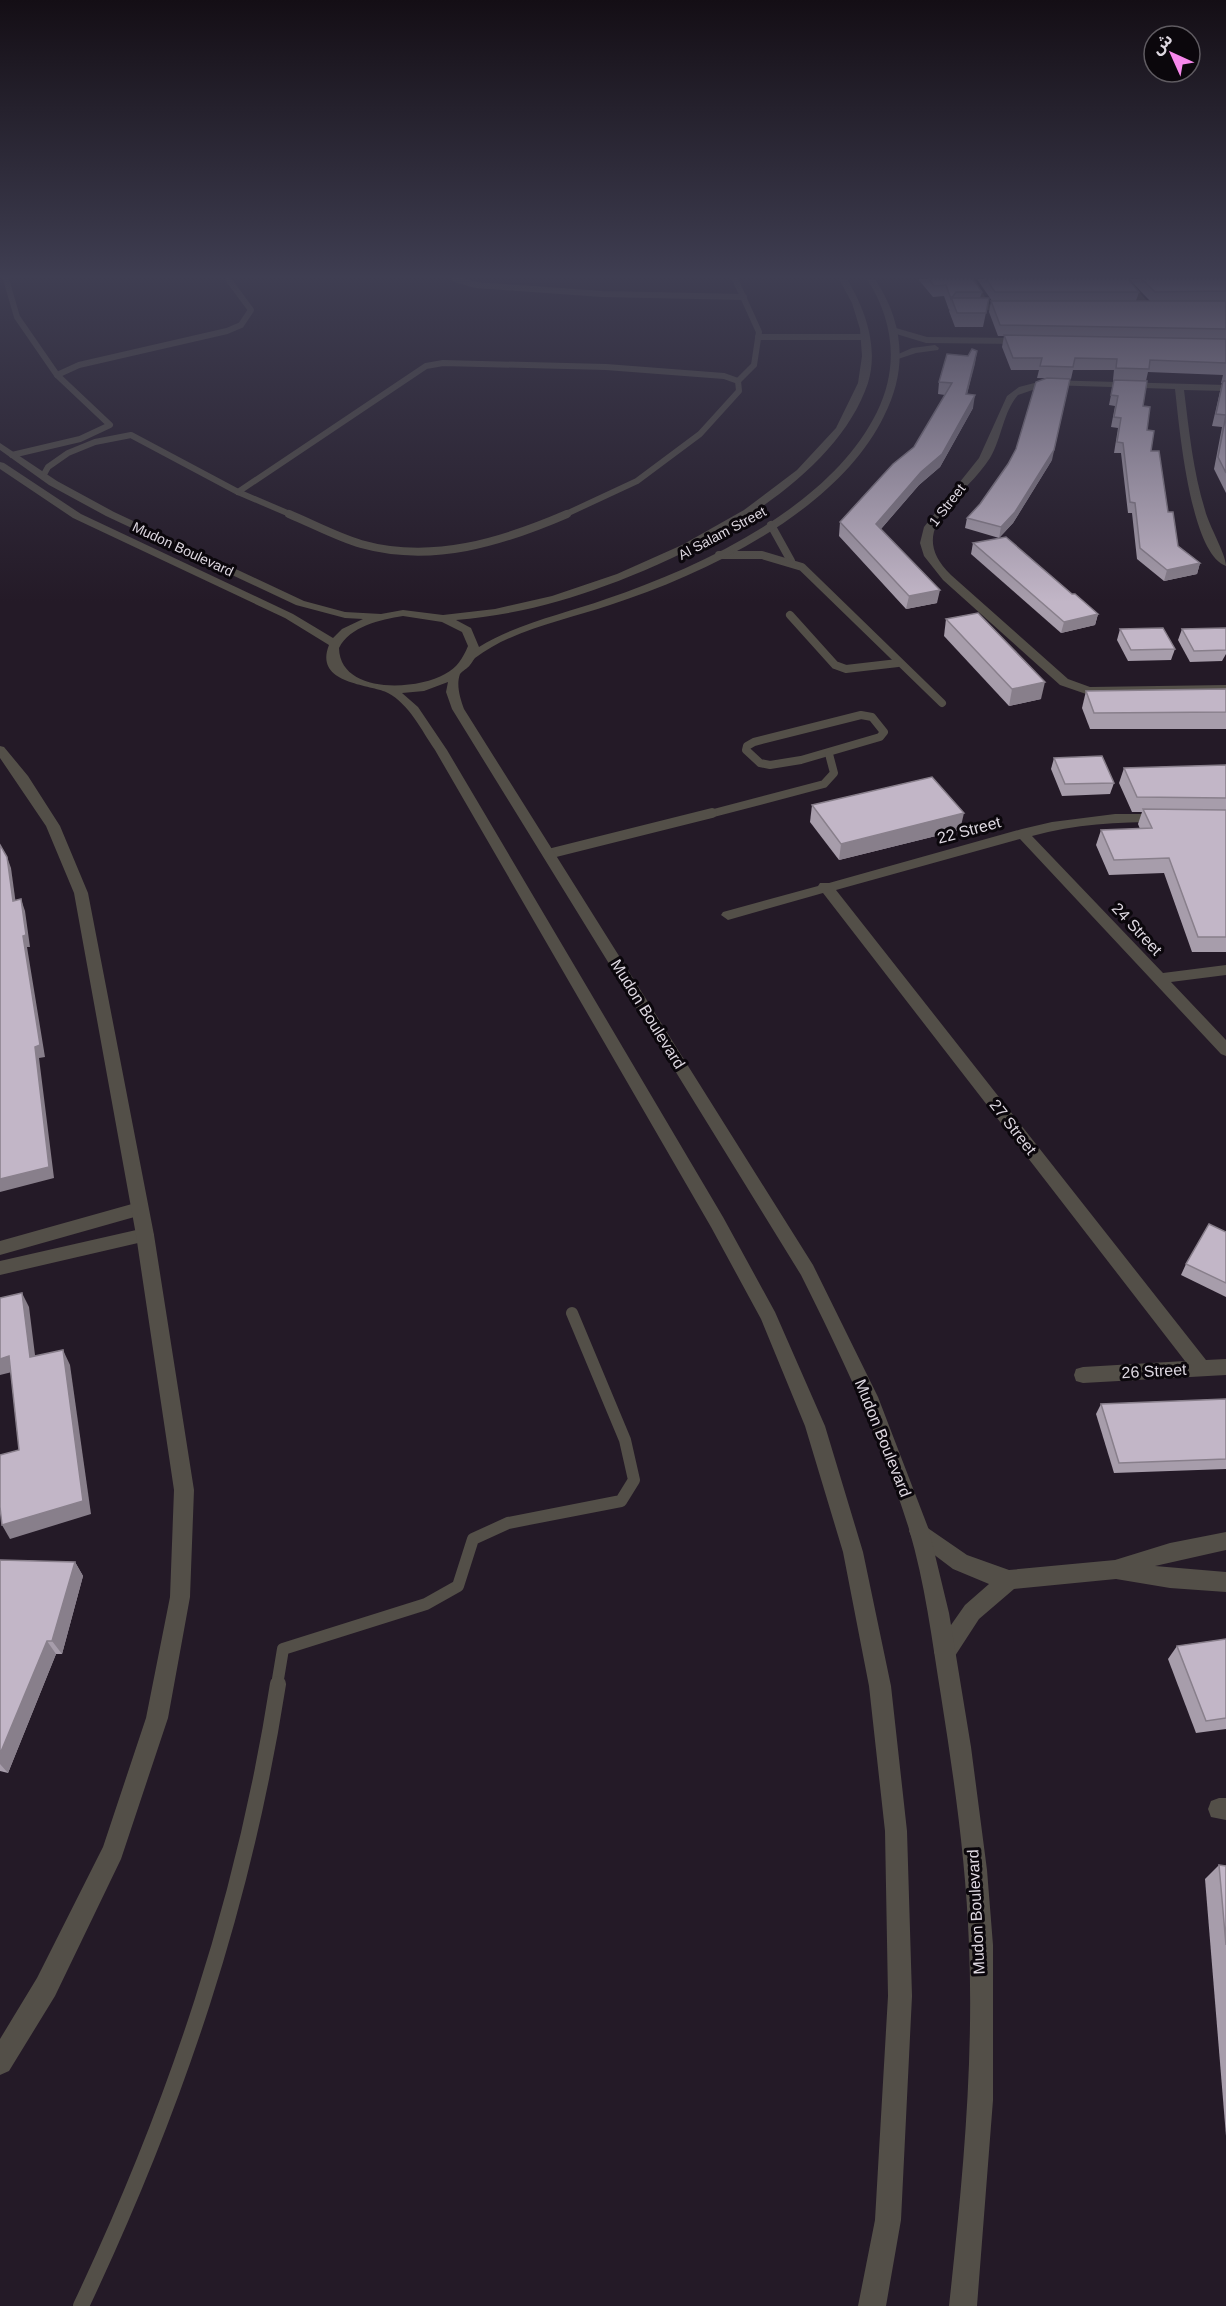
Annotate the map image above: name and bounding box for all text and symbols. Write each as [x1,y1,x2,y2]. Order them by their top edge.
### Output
north arrow [1142,24,1202,84]
text: ش [1148,30,1176,58]
street label: 1 Street [926,481,968,529]
street label: Al Salam Street [675,503,769,563]
street label: Mudon Boulevard [130,519,236,579]
street label: 22 Street [935,813,1003,847]
street label: 24 Street [1109,899,1166,959]
street label: Mudon Boulevard [608,956,688,1072]
street label: 27 Street [986,1096,1040,1158]
street label: 26 Street [1121,1361,1187,1381]
street label: Mudon Boulevard [852,1377,914,1499]
street label: Mudon Boulevard [964,1849,988,1975]

